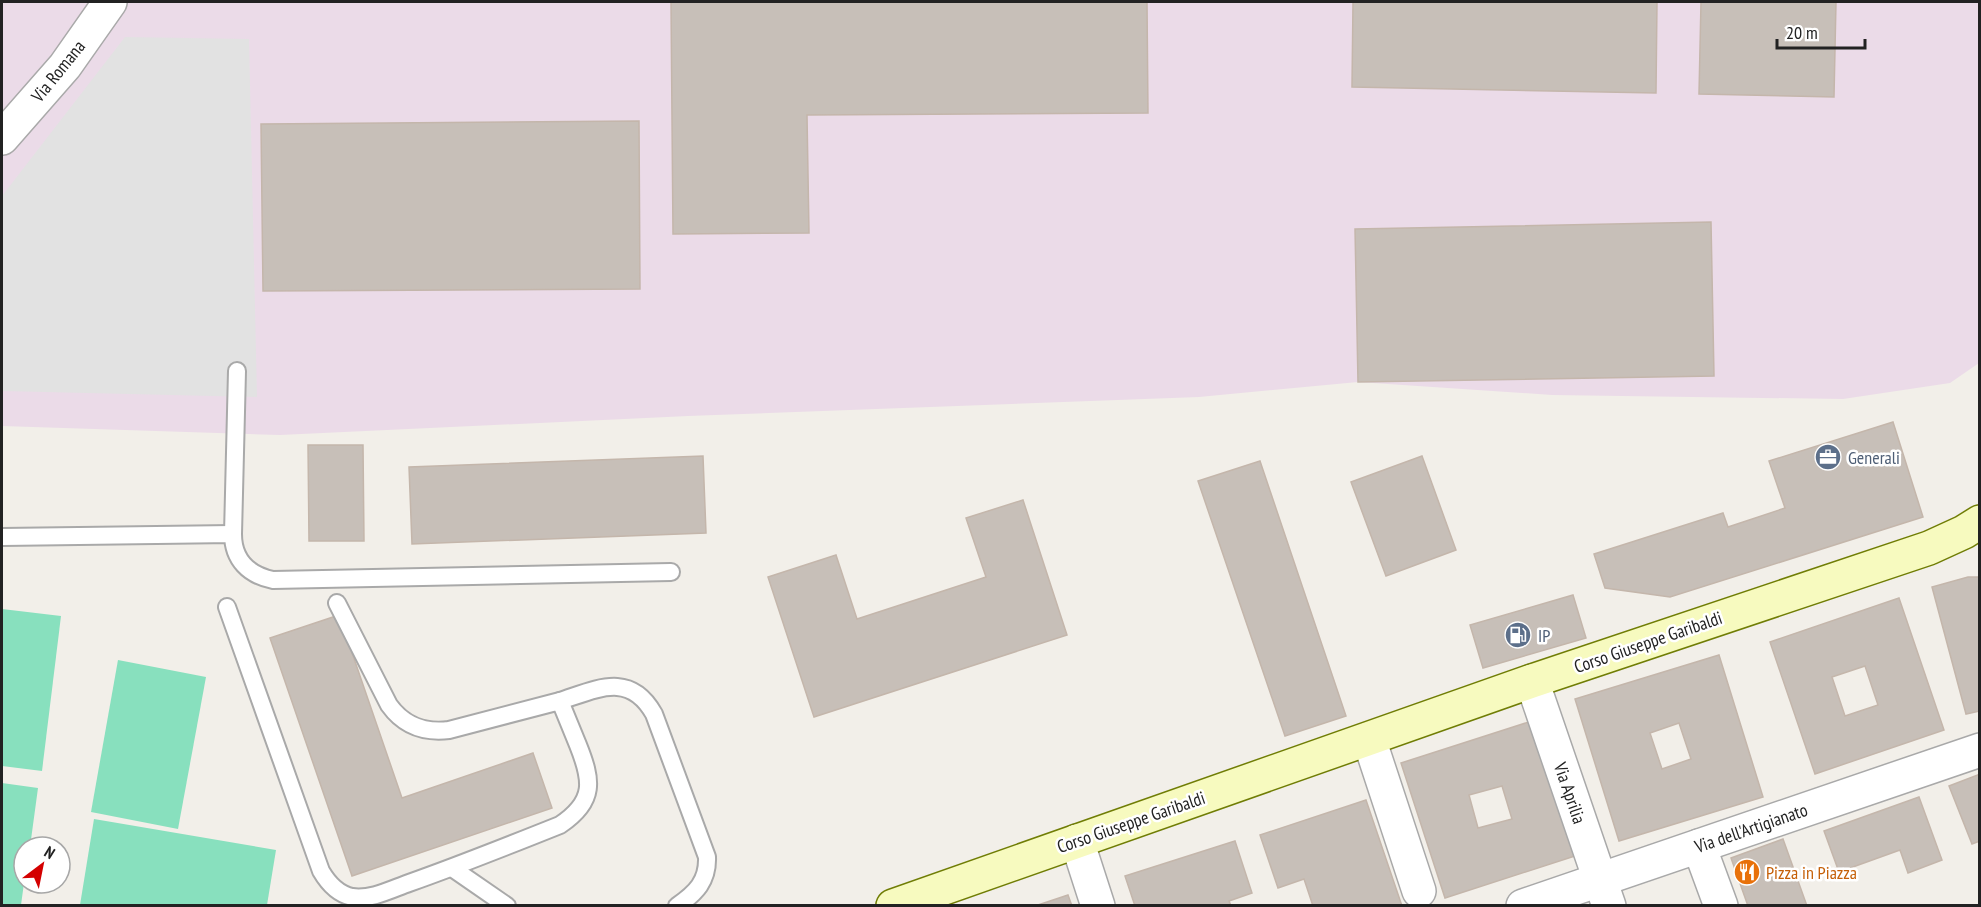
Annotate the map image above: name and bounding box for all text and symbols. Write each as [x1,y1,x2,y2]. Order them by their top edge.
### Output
scale bar [1777,12,1866,50]
text: 20 m [1786,21,1818,44]
street label: Via Romana [25,35,90,107]
office icon: Generali [1813,442,1843,472]
place label: Generali [1848,446,1900,469]
street label: Corso Giuseppe Garibaldi [1571,606,1725,678]
fuel station icon: IP [1503,620,1533,650]
place label: IP [1538,624,1550,647]
street label: Via Aprilia [1549,758,1591,827]
street label: Corso Giuseppe Garibaldi [1054,786,1208,858]
street label: Via dell'Artigianato [1691,798,1811,858]
north arrow [12,835,72,895]
text: N [41,842,59,863]
restaurant icon: Pizza in Piazza [1732,857,1762,887]
place label: Pizza in Piazza [1766,861,1857,884]

